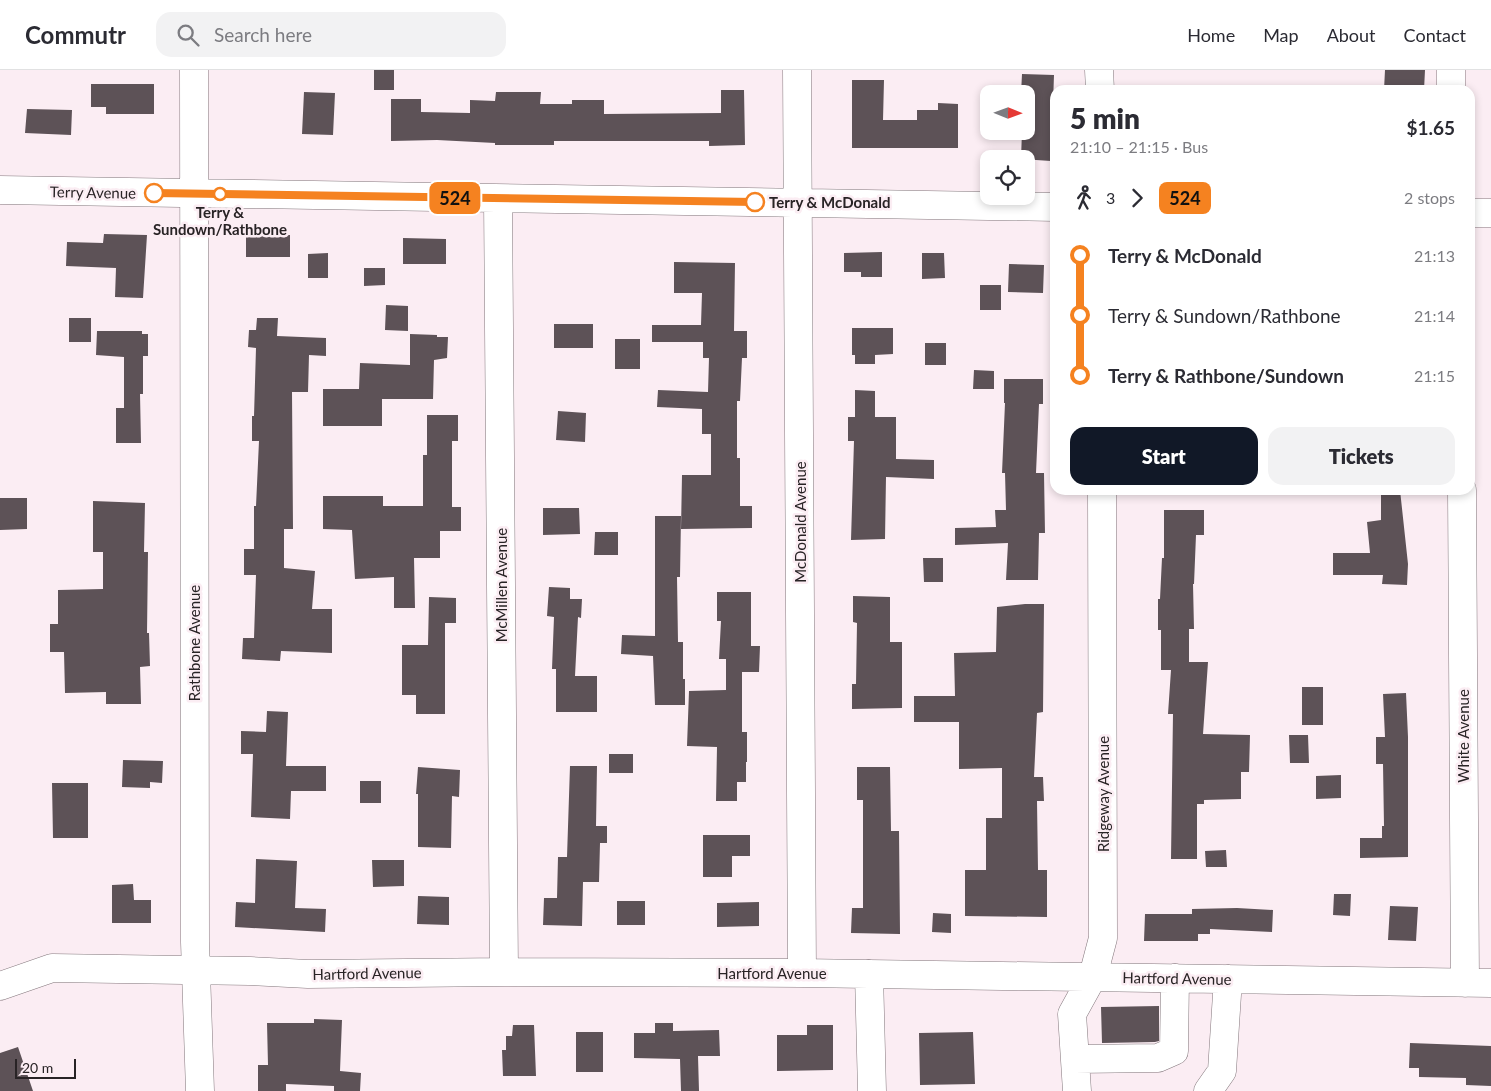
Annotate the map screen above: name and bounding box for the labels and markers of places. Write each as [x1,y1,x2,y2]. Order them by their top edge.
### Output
unlabelled marker [144,183,164,203]
marker: Terry & Sundown/Rathbone [213,187,227,201]
marker: Terry & McDonald [745,192,765,212]
place label: Terry & McDonald [769,193,890,211]
place label: Terry & Sundown/Rathbone [153,203,287,238]

